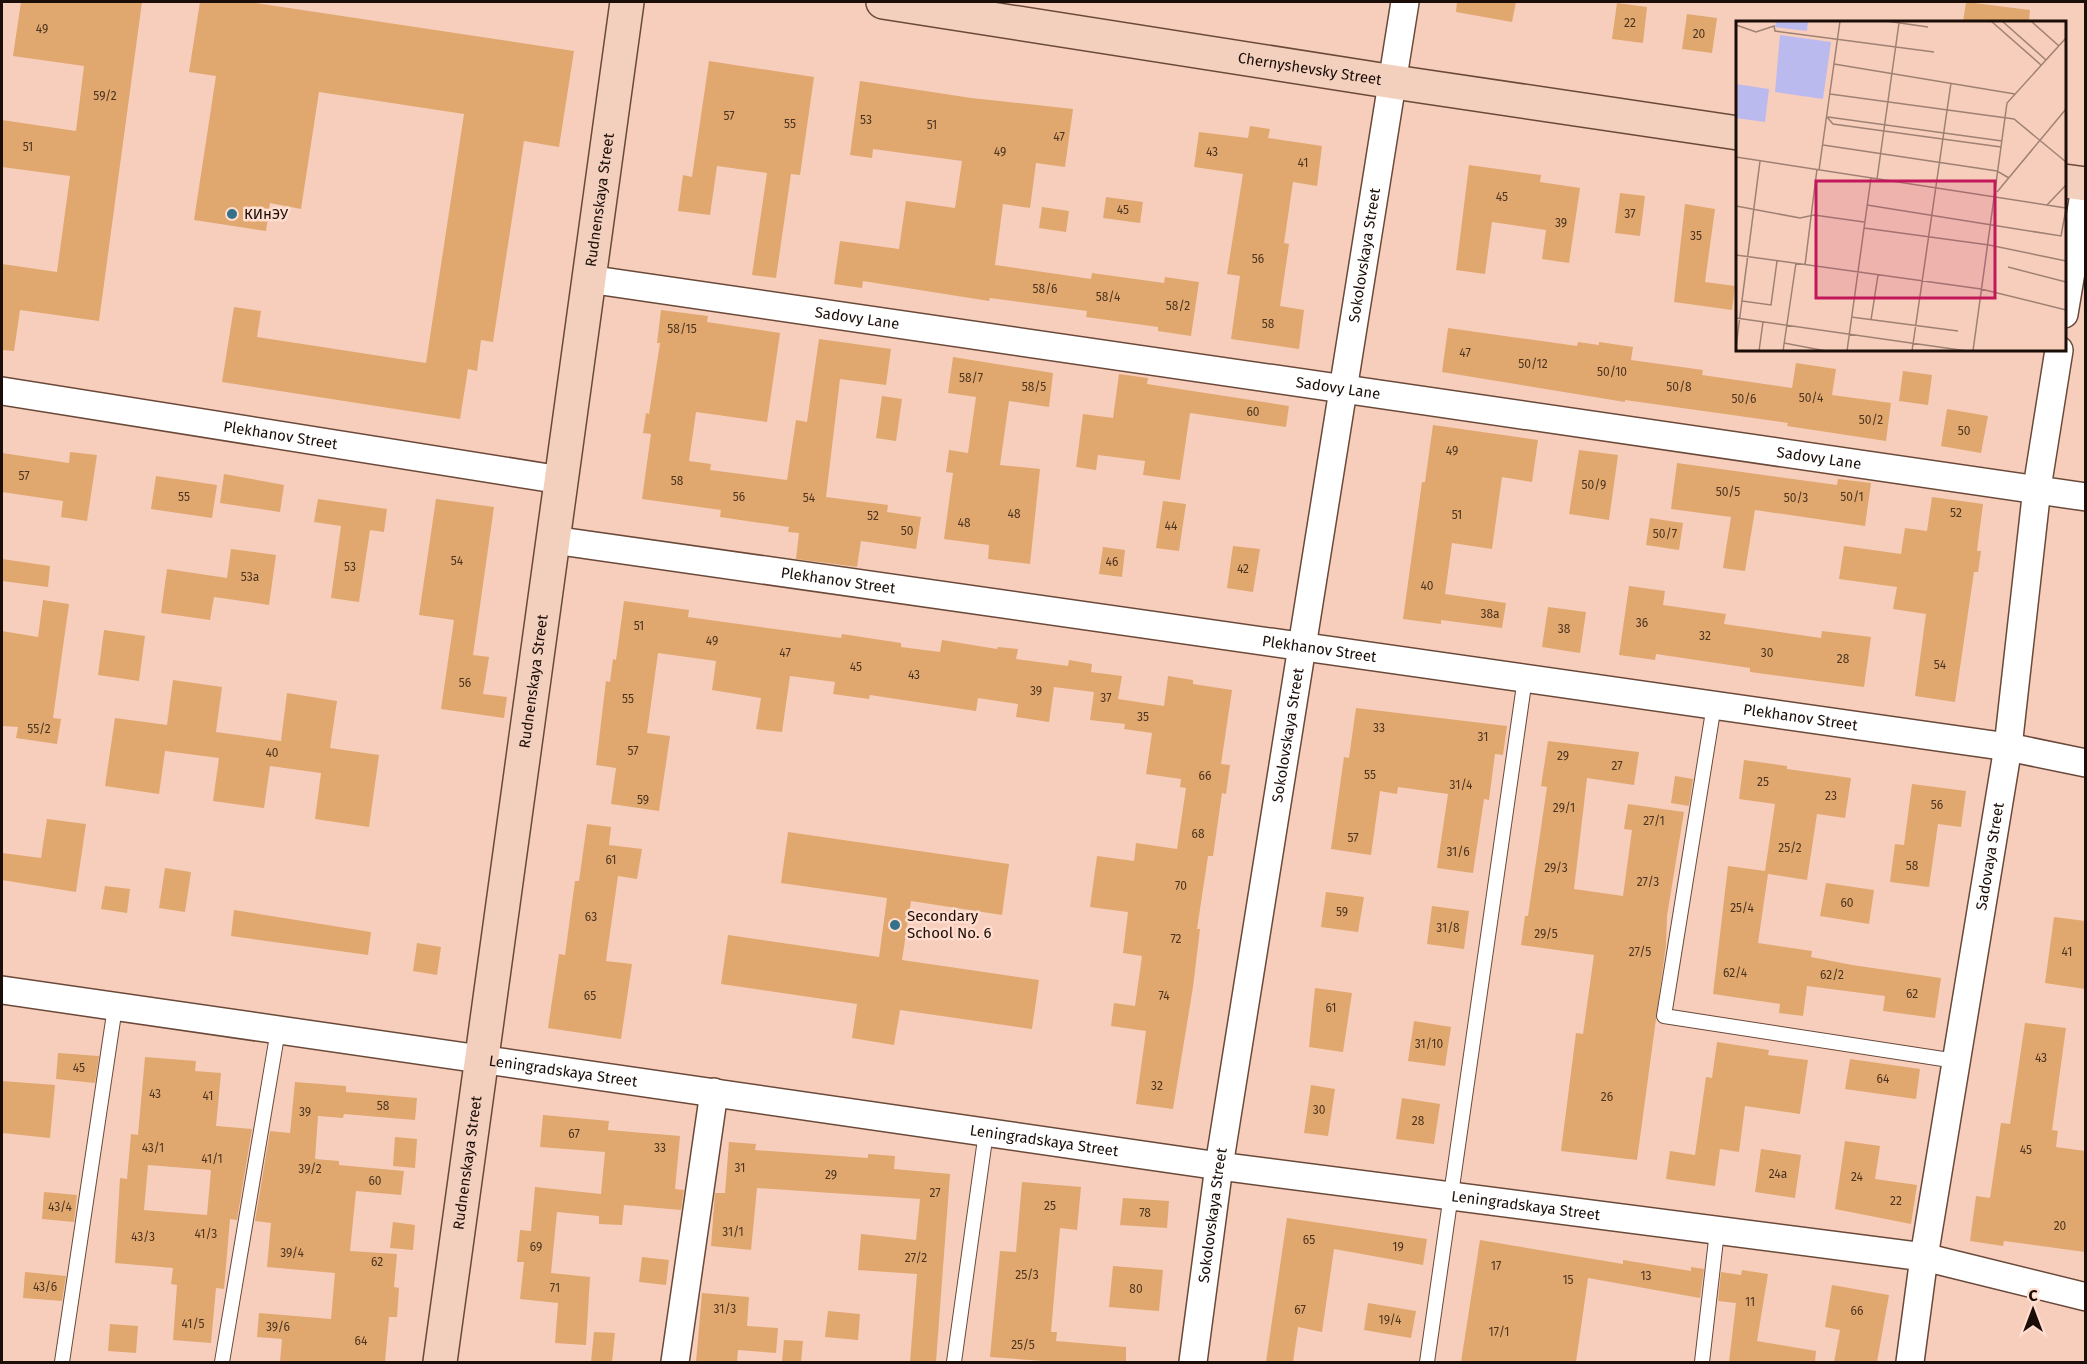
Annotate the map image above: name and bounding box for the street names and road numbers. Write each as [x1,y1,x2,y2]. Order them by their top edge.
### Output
street label: Chernyshevsky Street [1237,49,1383,89]
street label: Rudnenskaya Street [582,131,618,268]
street label: Sokolovskaya Street [1345,186,1384,324]
street label: Sadovy Lane [814,303,901,333]
street label: Sadovy Lane [1295,373,1382,403]
street label: Plekhanov Street [222,417,339,453]
street label: Sadovy Lane [1776,443,1863,473]
street label: Plekhanov Street [780,564,897,598]
street label: Rudnenskaya Street [515,613,552,750]
street label: Plekhanov Street [1261,632,1378,666]
street label: Sokolovskaya Street [1268,666,1308,804]
street label: Plekhanov Street [1742,700,1859,735]
street label: Sadovaya Street [1972,800,2008,912]
street label: Leningradskaya Street [488,1052,639,1091]
street label: Rudnenskaya Street [449,1094,486,1231]
street label: Leningradskaya Street [969,1121,1120,1160]
street label: Sokolovskaya Street [1195,1146,1231,1284]
street label: Leningradskaya Street [1450,1187,1602,1224]

